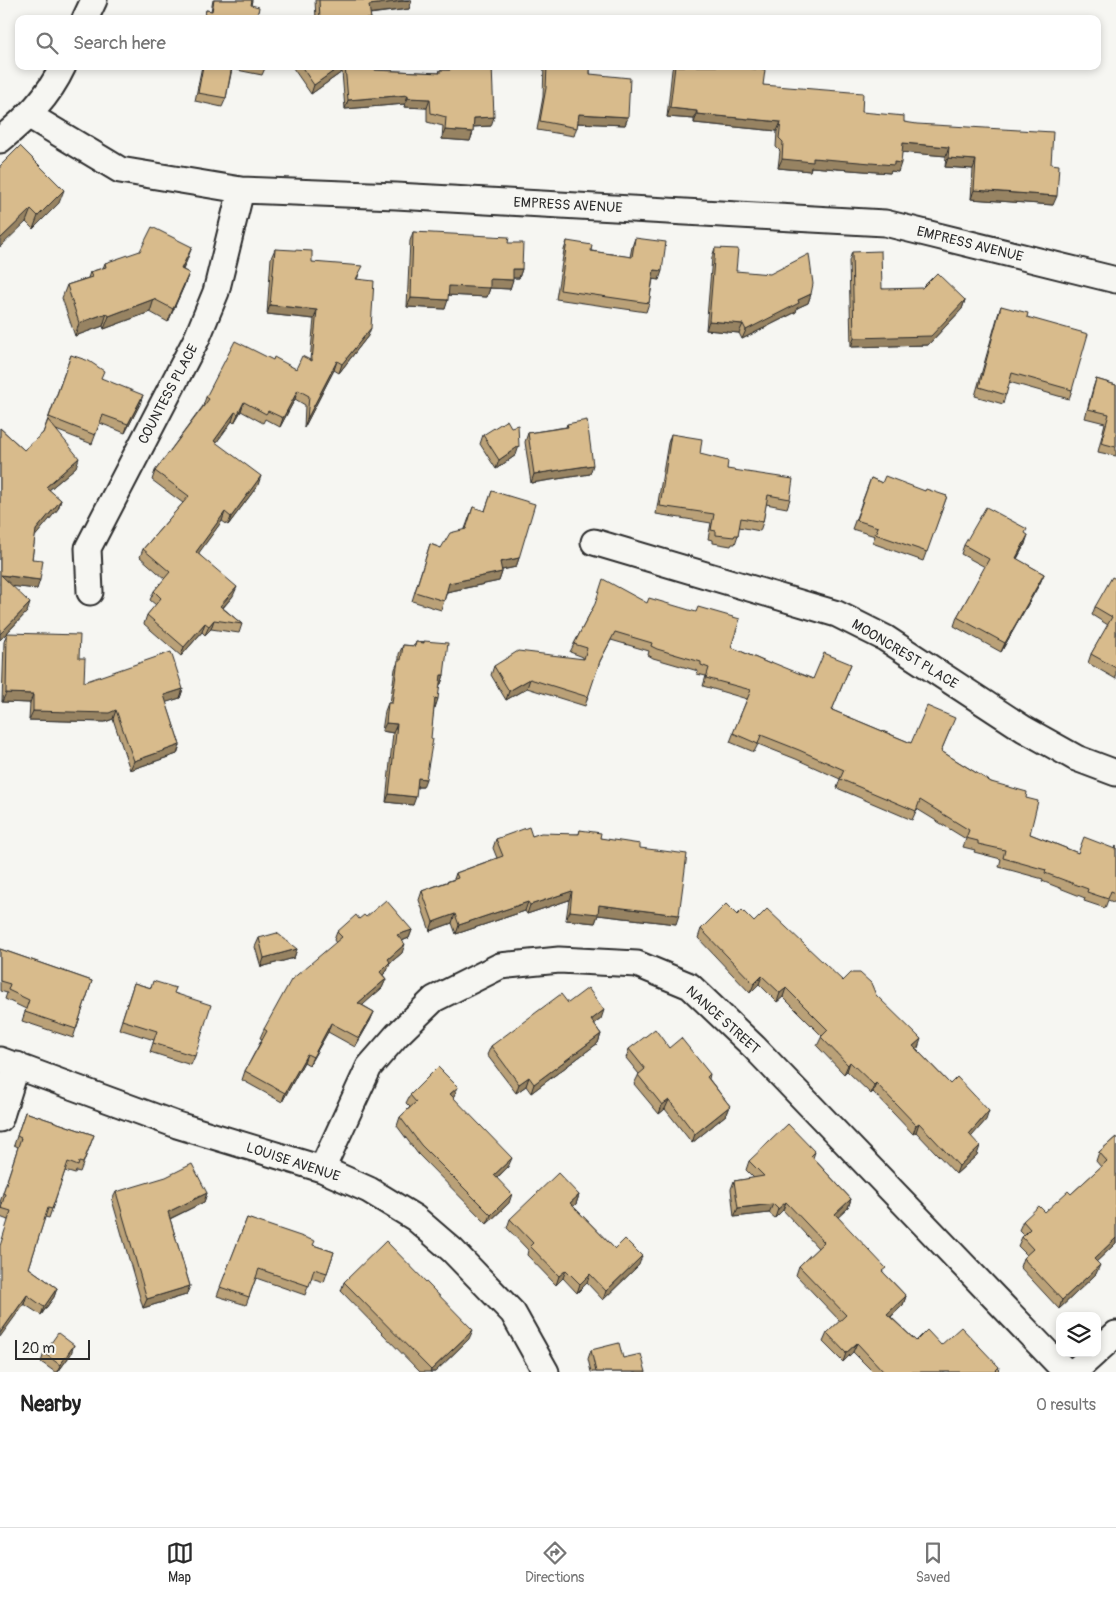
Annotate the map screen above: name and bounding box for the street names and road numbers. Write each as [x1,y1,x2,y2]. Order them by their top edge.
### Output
street label: EMPRESS AVENUE [513,194,623,216]
street label: EMPRESS AVENUE [915,223,1025,265]
street label: COUNTESS PLACE [134,341,202,447]
street label: MOONCREST PLACE [849,616,961,692]
street label: NANCE STREET [683,982,764,1058]
street label: LOUISE AVENUE [244,1139,342,1185]

